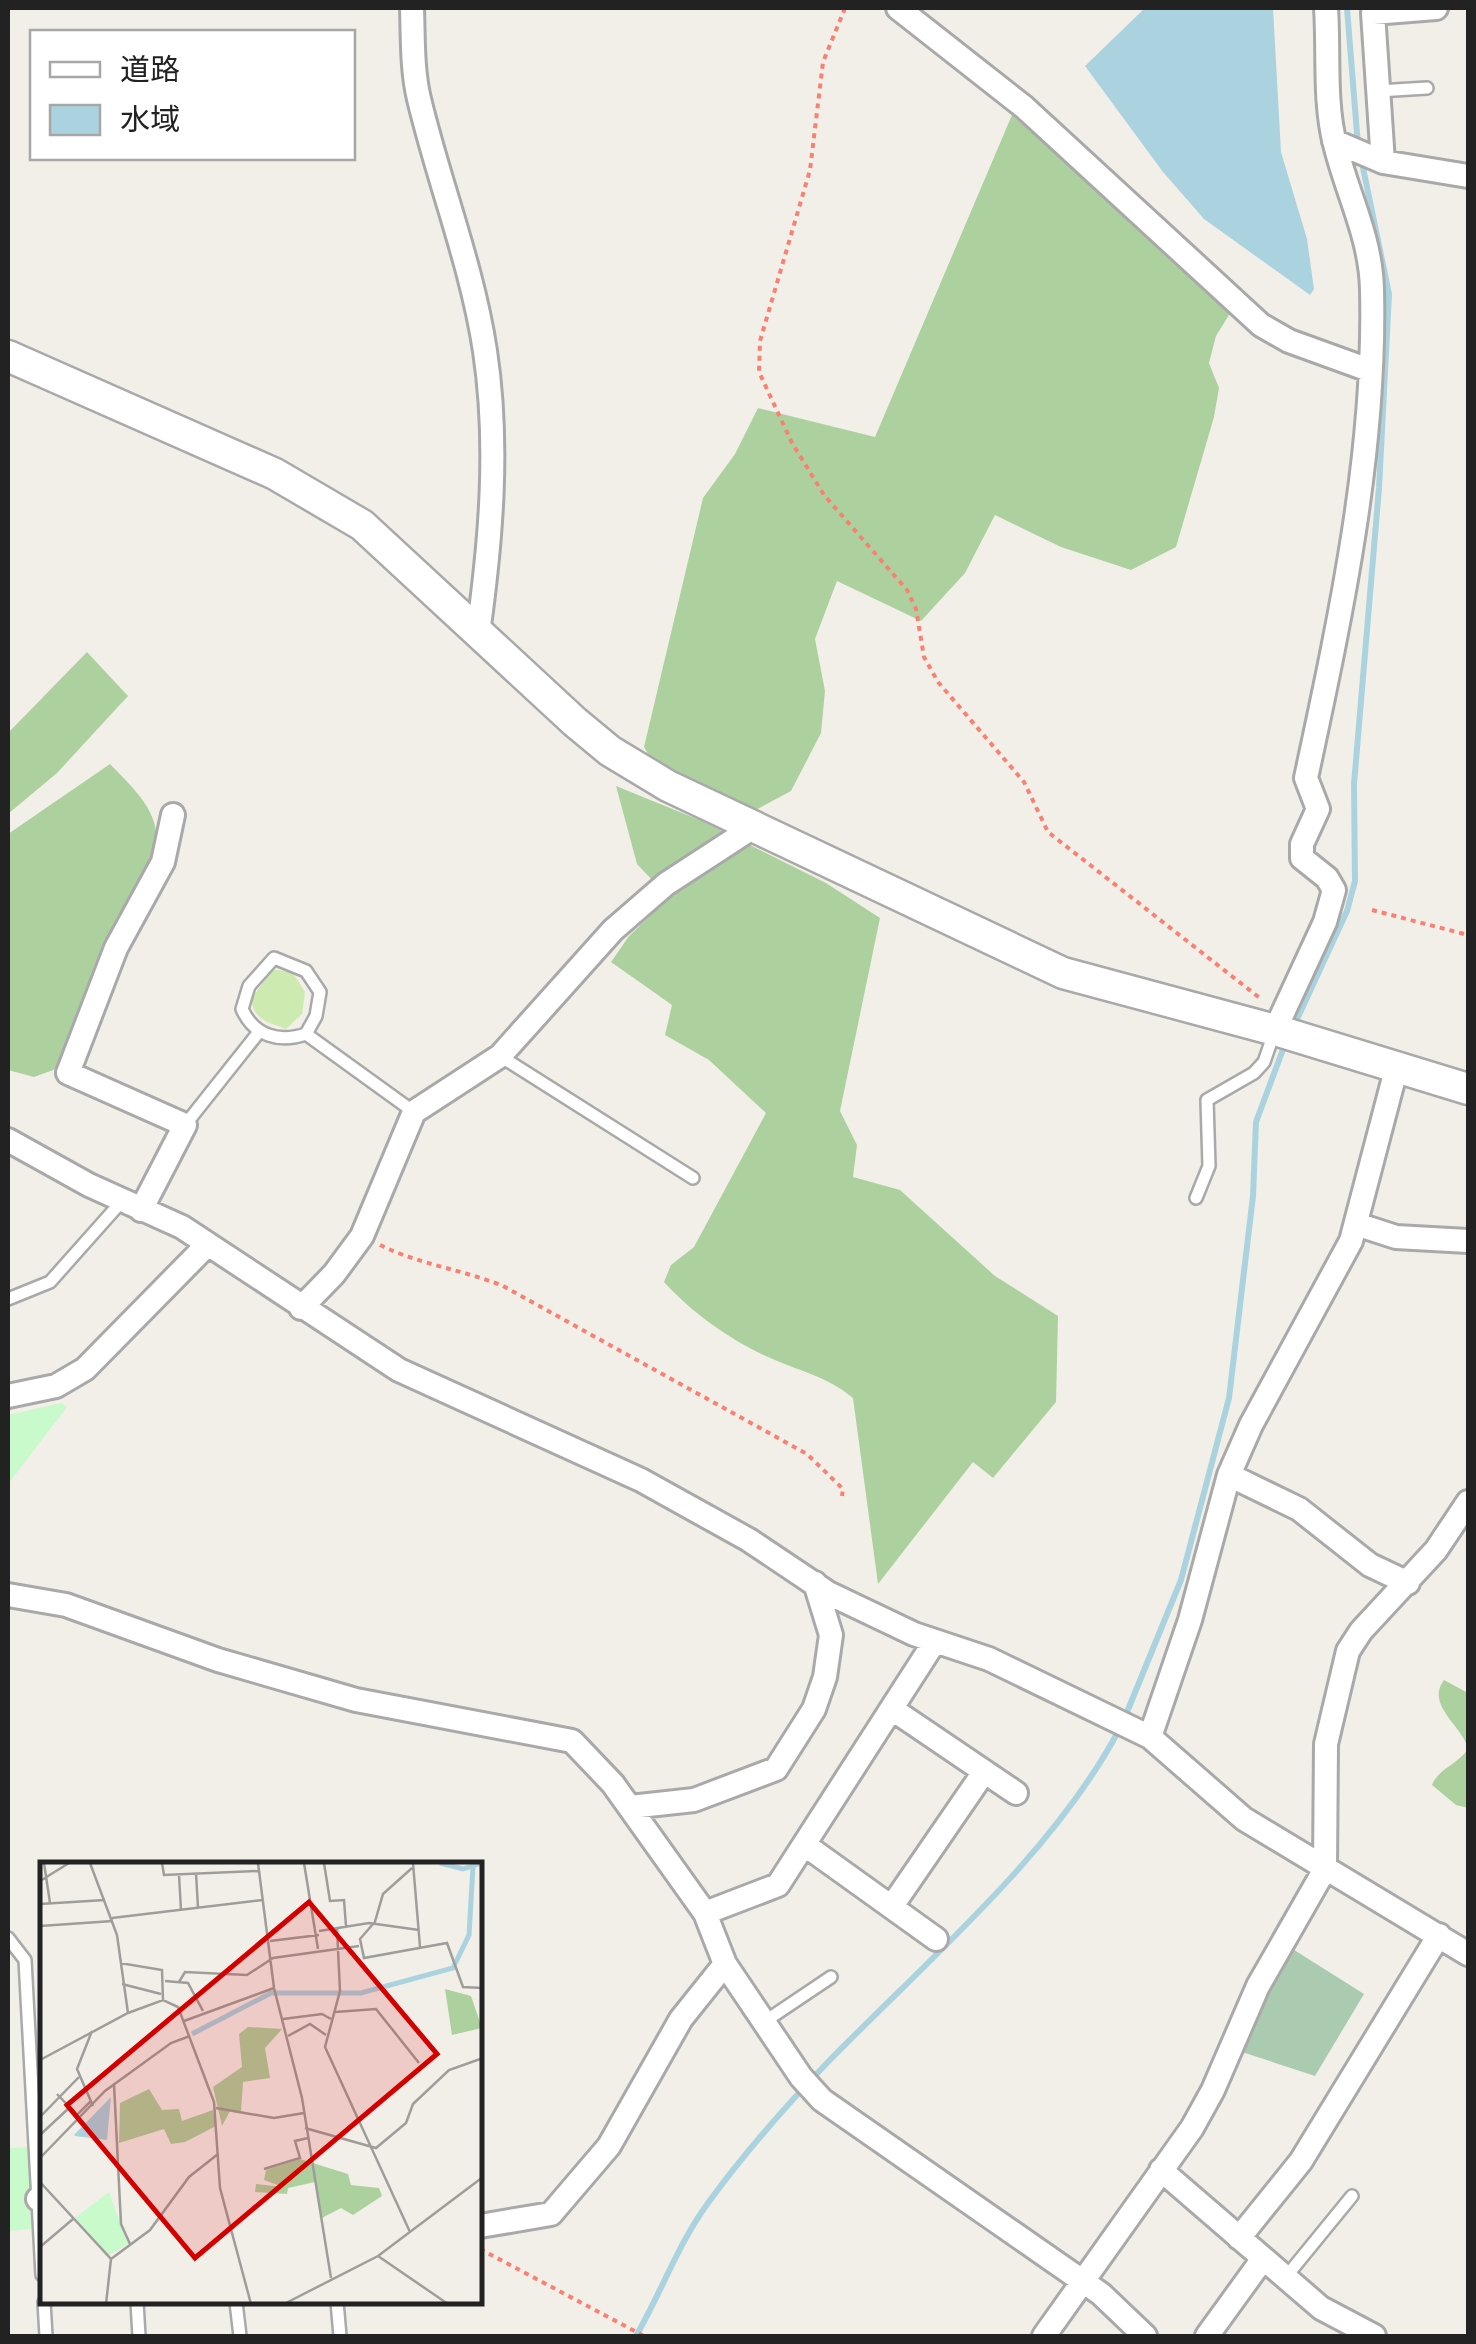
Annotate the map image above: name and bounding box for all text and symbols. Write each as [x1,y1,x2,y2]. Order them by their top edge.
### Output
legend [30,30,355,160]
text: 道路 [120,48,180,89]
text: 水域 [120,98,180,139]
inset map [40,1862,482,2304]

